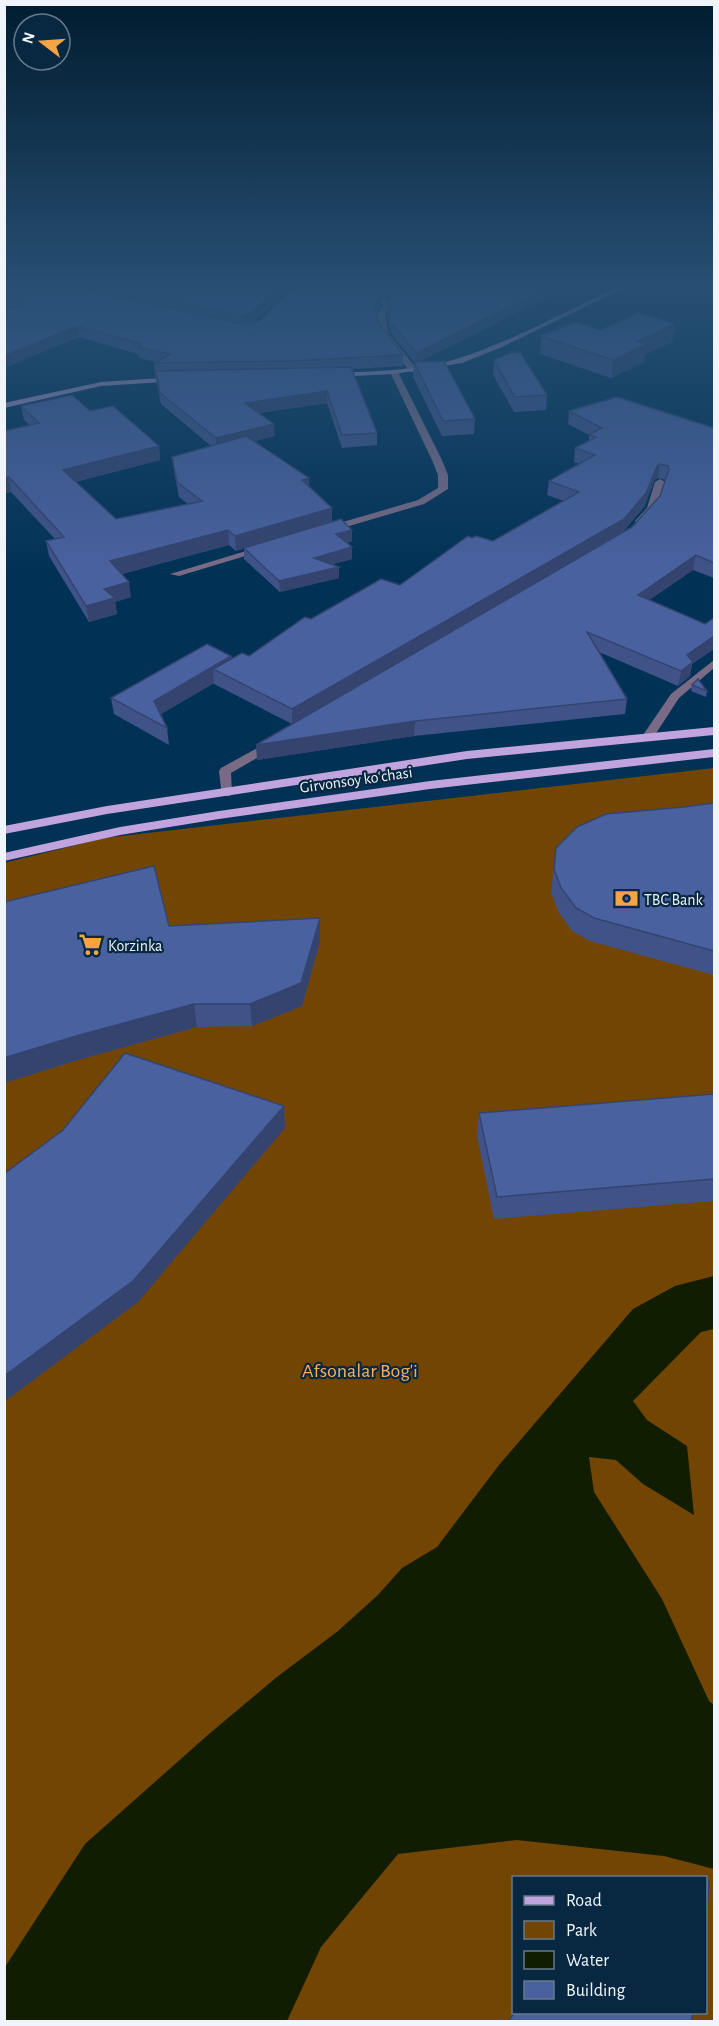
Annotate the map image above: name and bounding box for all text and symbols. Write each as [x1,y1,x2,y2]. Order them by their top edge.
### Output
north arrow [12,12,72,72]
text: N [19,30,38,46]
street label: Girvonsoy koʻchasi [299,764,414,797]
bank icon: TBC Bank [613,886,639,912]
place label: TBC Bank [644,892,703,908]
supermarket icon: Korzinka [77,932,103,958]
place label: Korzinka [108,938,162,954]
park label: Afsonalar Bog'i [302,1361,418,1381]
legend [512,1876,707,2014]
text: Road [566,1892,602,1910]
text: Park [566,1922,598,1940]
text: Water [566,1952,609,1970]
text: Building [566,1982,626,2000]

